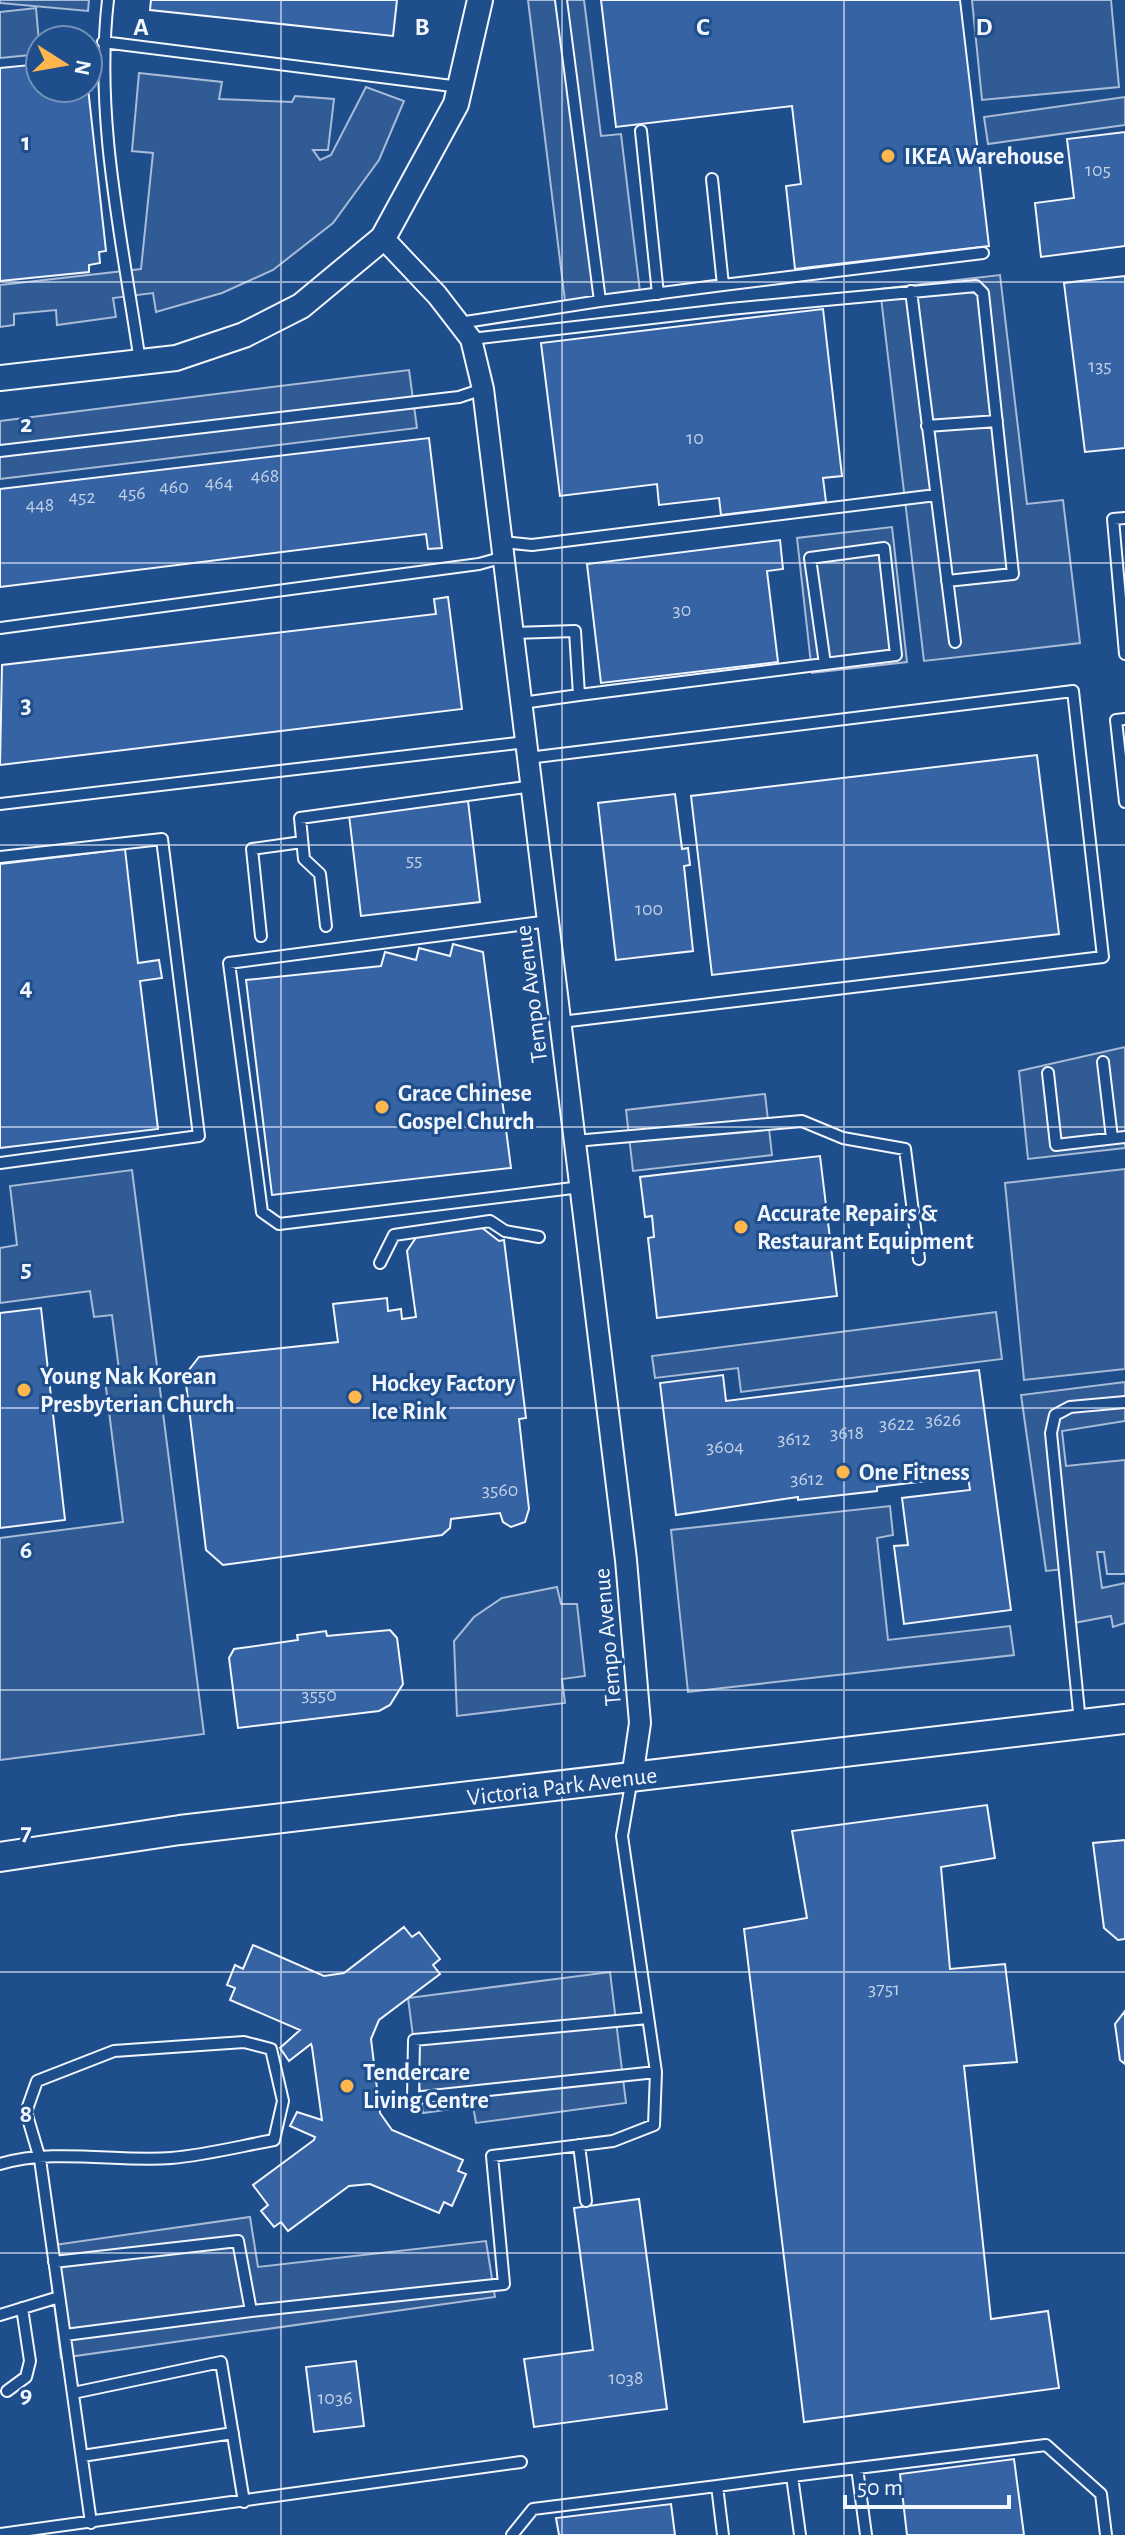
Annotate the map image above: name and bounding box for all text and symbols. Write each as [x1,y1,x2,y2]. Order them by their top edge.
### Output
text: A [133,14,149,40]
text: B [414,14,430,40]
text: C [696,14,710,40]
text: D [975,14,993,40]
north arrow [24,24,104,104]
text: N [70,58,95,77]
text: 1 [21,129,31,155]
place label: IKEA Warehouse [904,145,1064,169]
marker: IKEA Warehouse [879,147,897,165]
house number: 105 [1085,160,1111,180]
house number: 135 [1088,356,1112,376]
text: 2 [20,411,32,437]
house number: 10 [686,428,704,448]
house number: 468 [251,466,279,486]
house number: 464 [205,473,233,493]
house number: 460 [159,477,189,497]
house number: 456 [118,483,146,503]
house number: 452 [68,487,96,507]
house number: 448 [26,495,54,515]
house number: 30 [673,600,691,620]
text: 3 [20,692,32,718]
house number: 55 [406,850,422,870]
house number: 100 [635,899,663,919]
street label: Tempo Avenue [512,924,552,1064]
text: 4 [19,974,33,1000]
place label: Grace Chinese Gospel Church [398,1082,535,1134]
marker: Grace Chinese Gospel Church [373,1098,391,1116]
place label: Accurate Repairs & Restaurant Equipment [757,1202,974,1254]
marker: Accurate Repairs & Restaurant Equipment [732,1218,750,1236]
text: 5 [20,1256,32,1282]
place label: Young Nak Korean Presbyterian Church [40,1365,235,1417]
place label: Hockey Factory Ice Rink [371,1372,516,1424]
marker: Young Nak Korean Presbyterian Church [15,1381,33,1399]
marker: Hockey Factory Ice Rink [346,1388,364,1406]
house number: 3626 [925,1410,961,1430]
house number: 3622 [879,1414,915,1434]
house number: 3618 [830,1423,864,1443]
house number: 3612 [777,1429,811,1449]
house number: 3604 [706,1437,744,1457]
place label: One Fitness [859,1461,970,1485]
marker: One Fitness [834,1463,852,1481]
house number: 3612 [790,1469,824,1489]
house number: 3560 [482,1480,518,1500]
text: 6 [20,1537,32,1563]
street label: Tempo Avenue [590,1567,626,1707]
house number: 3550 [301,1685,337,1705]
street label: Victoria Park Avenue [466,1763,659,1811]
text: 7 [20,1819,32,1845]
house number: 3751 [868,1979,900,1999]
place label: Tendercare Living Centre [363,2061,489,2113]
marker: Tendercare Living Centre [338,2077,356,2095]
text: 8 [20,2101,32,2127]
house number: 1038 [608,2368,644,2388]
text: 9 [20,2382,32,2408]
house number: 1036 [317,2388,353,2408]
scale bar [845,2459,1009,2509]
text: 50 m [857,2476,903,2500]

